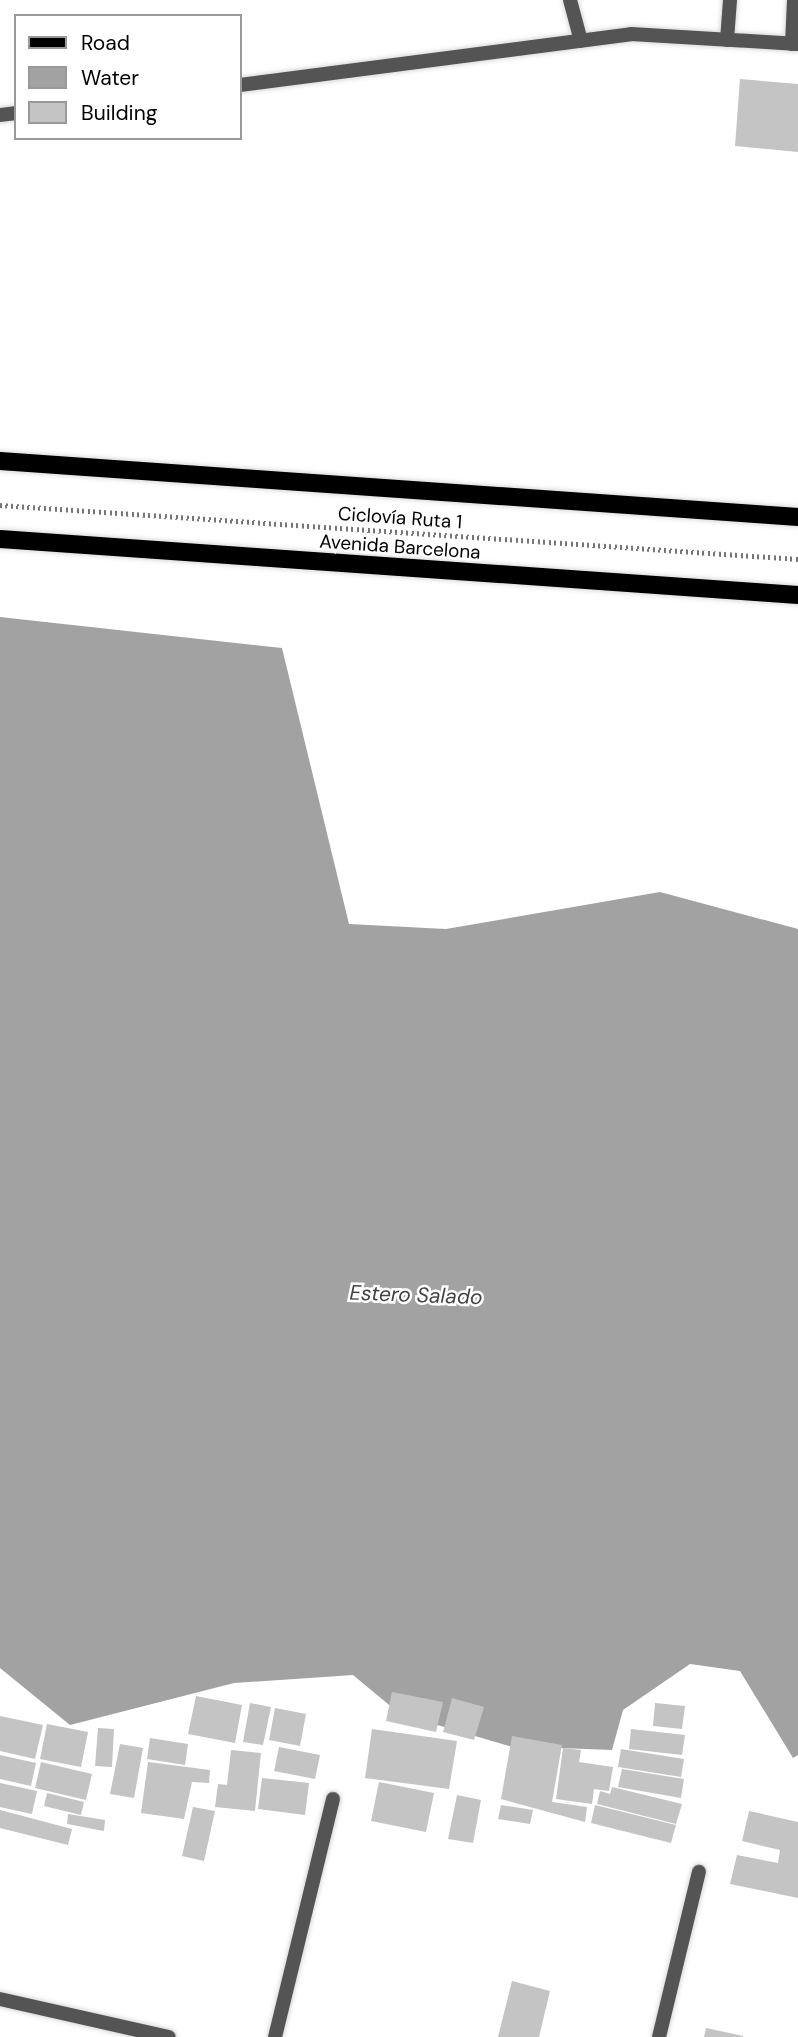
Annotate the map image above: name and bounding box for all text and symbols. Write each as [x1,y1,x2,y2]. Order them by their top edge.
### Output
legend [14,14,242,140]
text: Road [81,29,130,57]
text: Water [81,64,139,92]
text: Building [81,99,157,127]
street label: Ciclovía Ruta 1 [337,502,463,534]
street label: Avenida Barcelona [319,530,481,564]
water label: Estero Salado [349,1280,483,1310]

